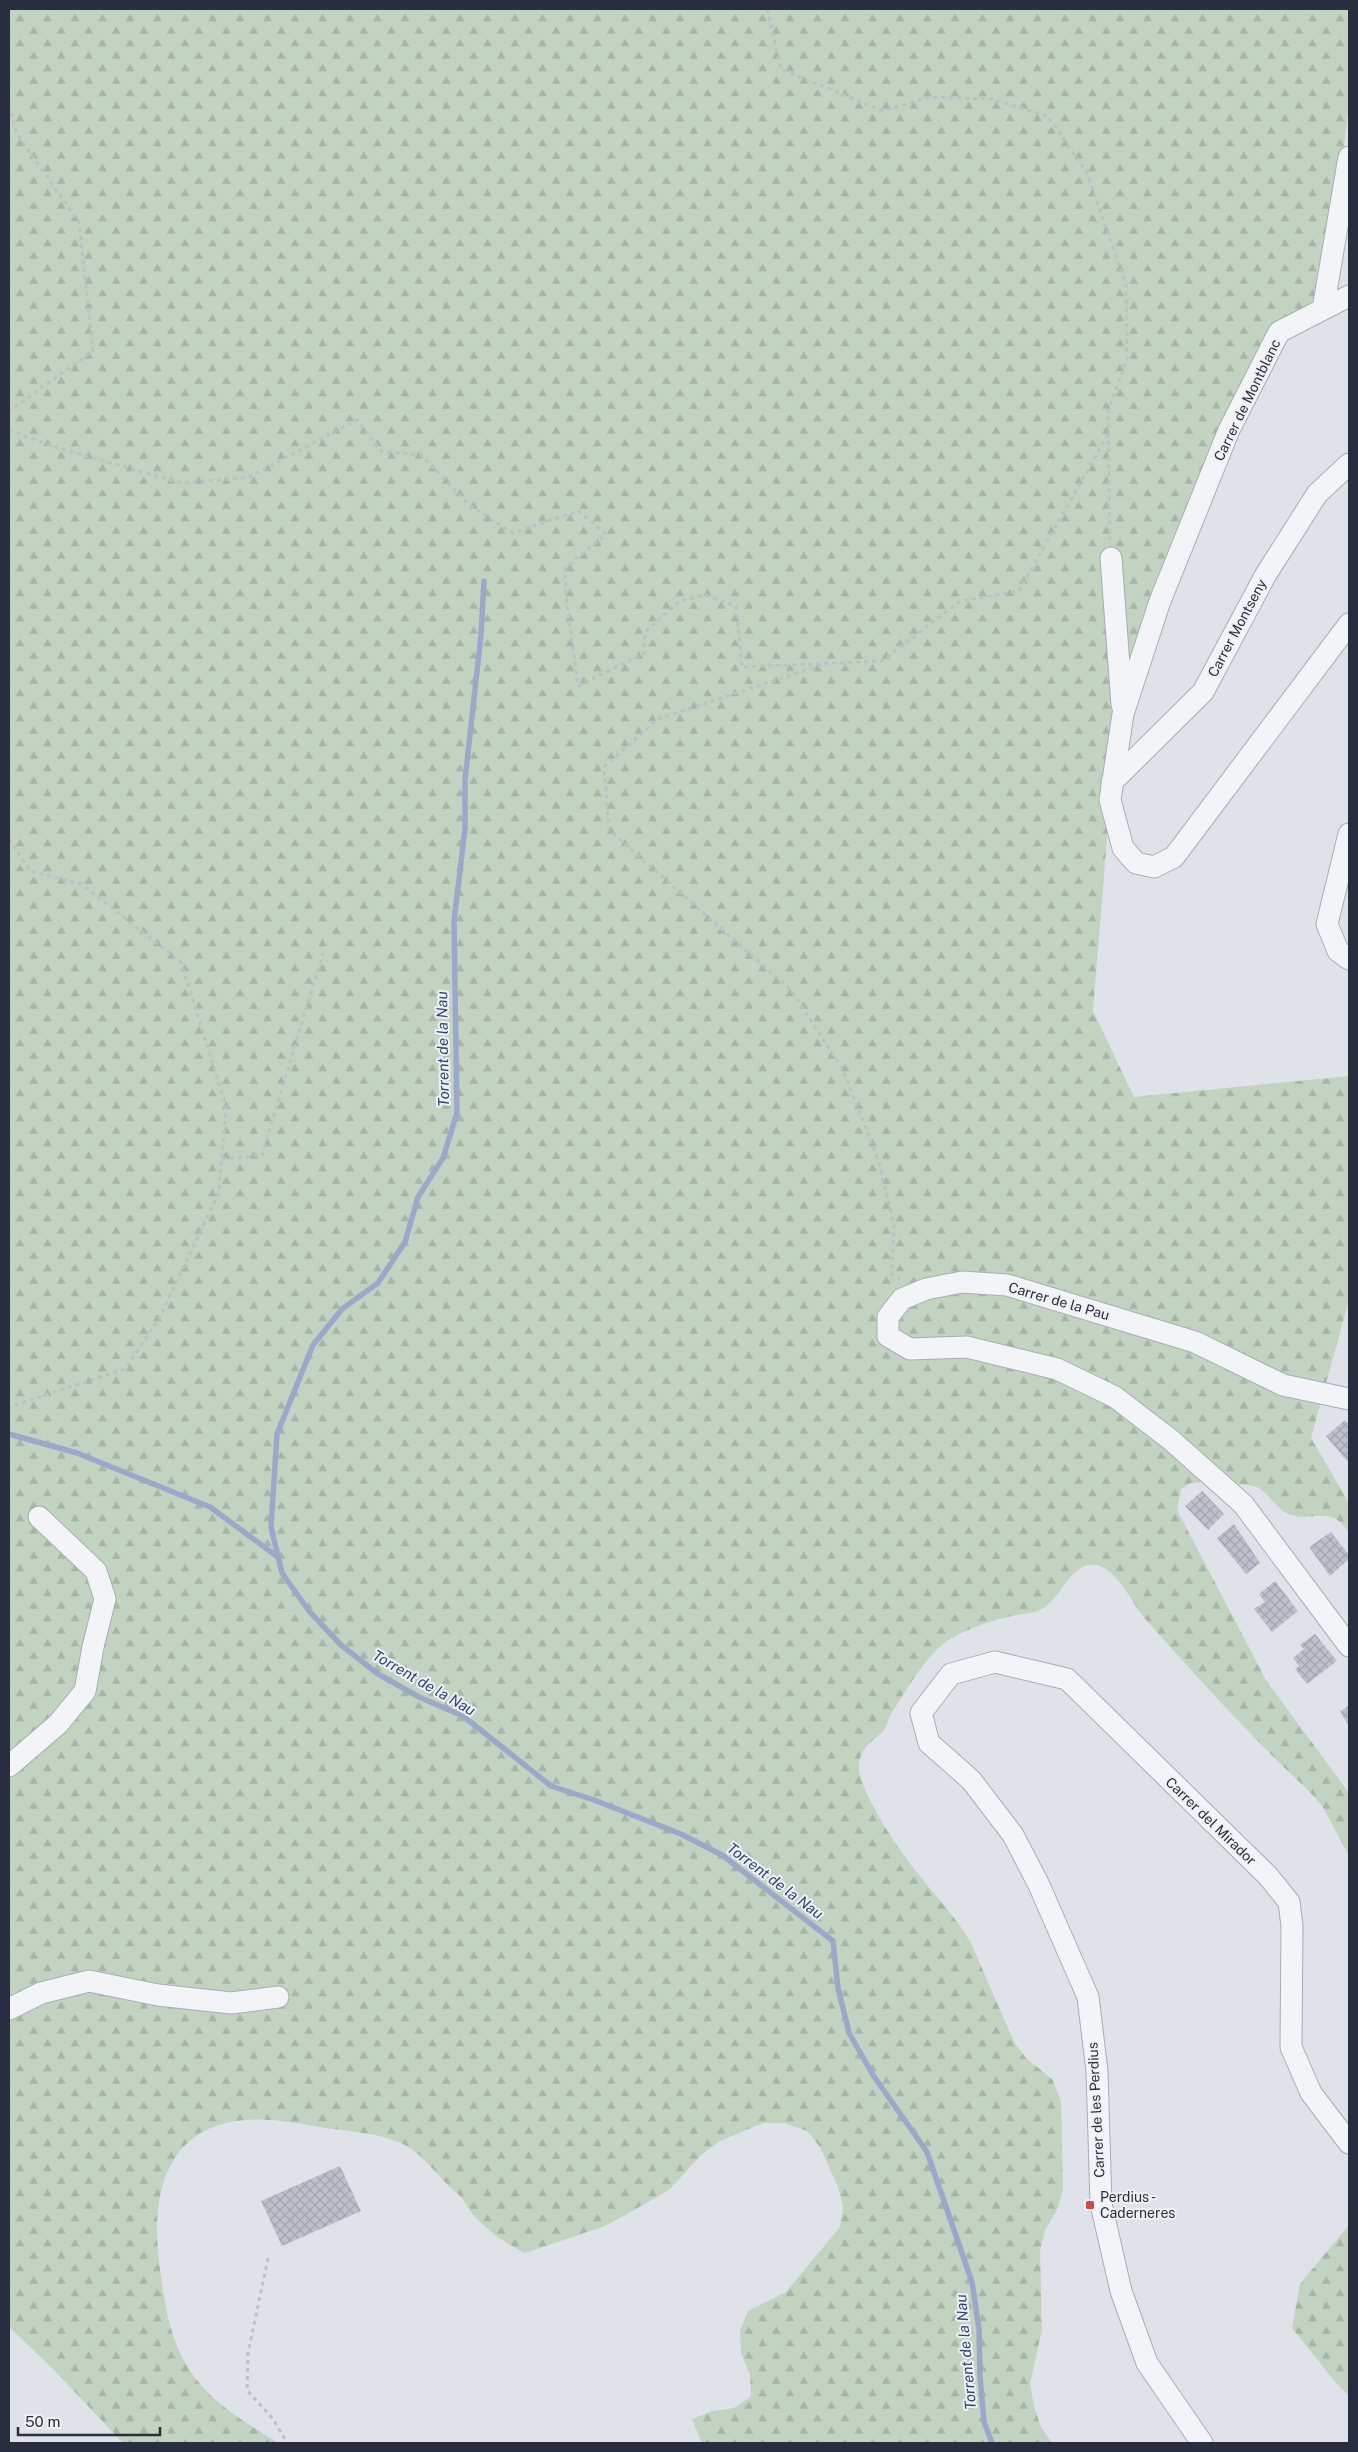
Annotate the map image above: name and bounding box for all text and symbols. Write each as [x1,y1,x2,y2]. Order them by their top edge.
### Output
street label: Carrer de Montblanc [1210,336,1284,464]
street label: Carrer Montseny [1204,576,1270,680]
water label: Torrent de la Nau [433,991,452,1107]
street label: Carrer de la Pau [1007,1279,1111,1323]
water label: Torrent de la Nau [370,1646,479,1719]
street label: Carrer del Mirador [1163,1774,1259,1868]
water label: Torrent de la Nau [724,1839,827,1922]
street label: Carrer de les Perdius [1084,2042,1108,2178]
place label: Perdius - Caderneres [1100,2189,1175,2221]
marker: Perdius - Caderneres [1084,2199,1096,2211]
water label: Torrent de la Nau [952,2294,979,2410]
scale bar [18,2404,160,2436]
text: 50 m [25,2413,60,2430]

